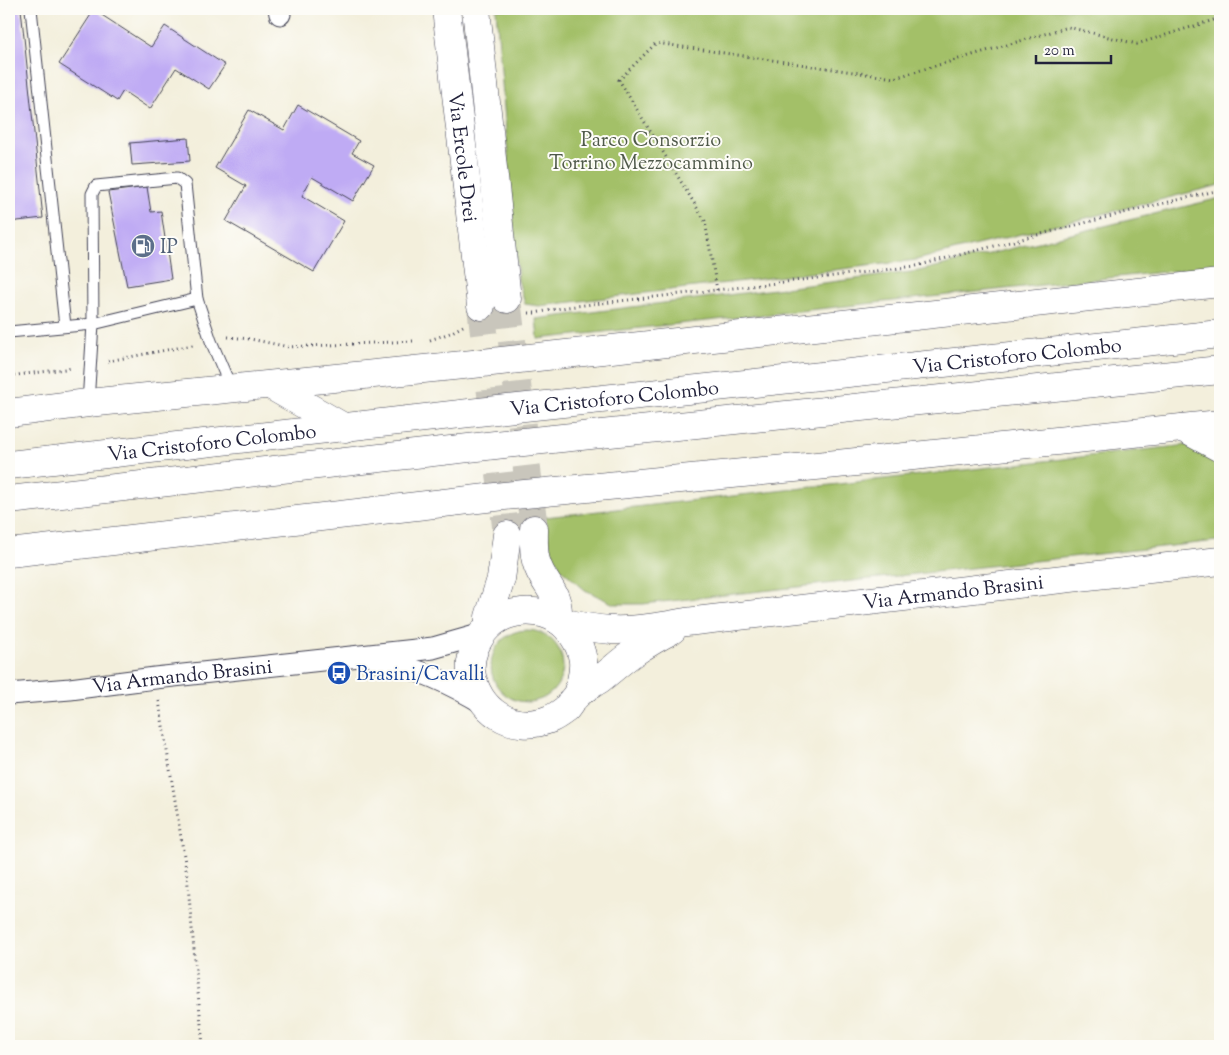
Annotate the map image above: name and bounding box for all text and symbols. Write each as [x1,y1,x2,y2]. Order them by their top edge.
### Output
scale bar [1036,32,1112,64]
text: 20 m [1044,41,1075,62]
street label: Via Ercole Drei [439,91,483,224]
park label: Parco Consorzio Torrino Mezzocammino [549,127,753,179]
fuel station icon: IP [130,233,156,259]
place label: IP [160,234,178,263]
street label: Via Cristoforo Colombo [911,332,1123,383]
street label: Via Cristoforo Colombo [509,375,721,426]
street label: Via Cristoforo Colombo [106,418,318,471]
street label: Via Armando Brasini [861,569,1046,619]
street label: Via Armando Brasini [90,653,274,703]
bus stop icon: Brasini/Cavalli [326,660,352,686]
place label: Brasini/Cavalli [356,661,485,690]

